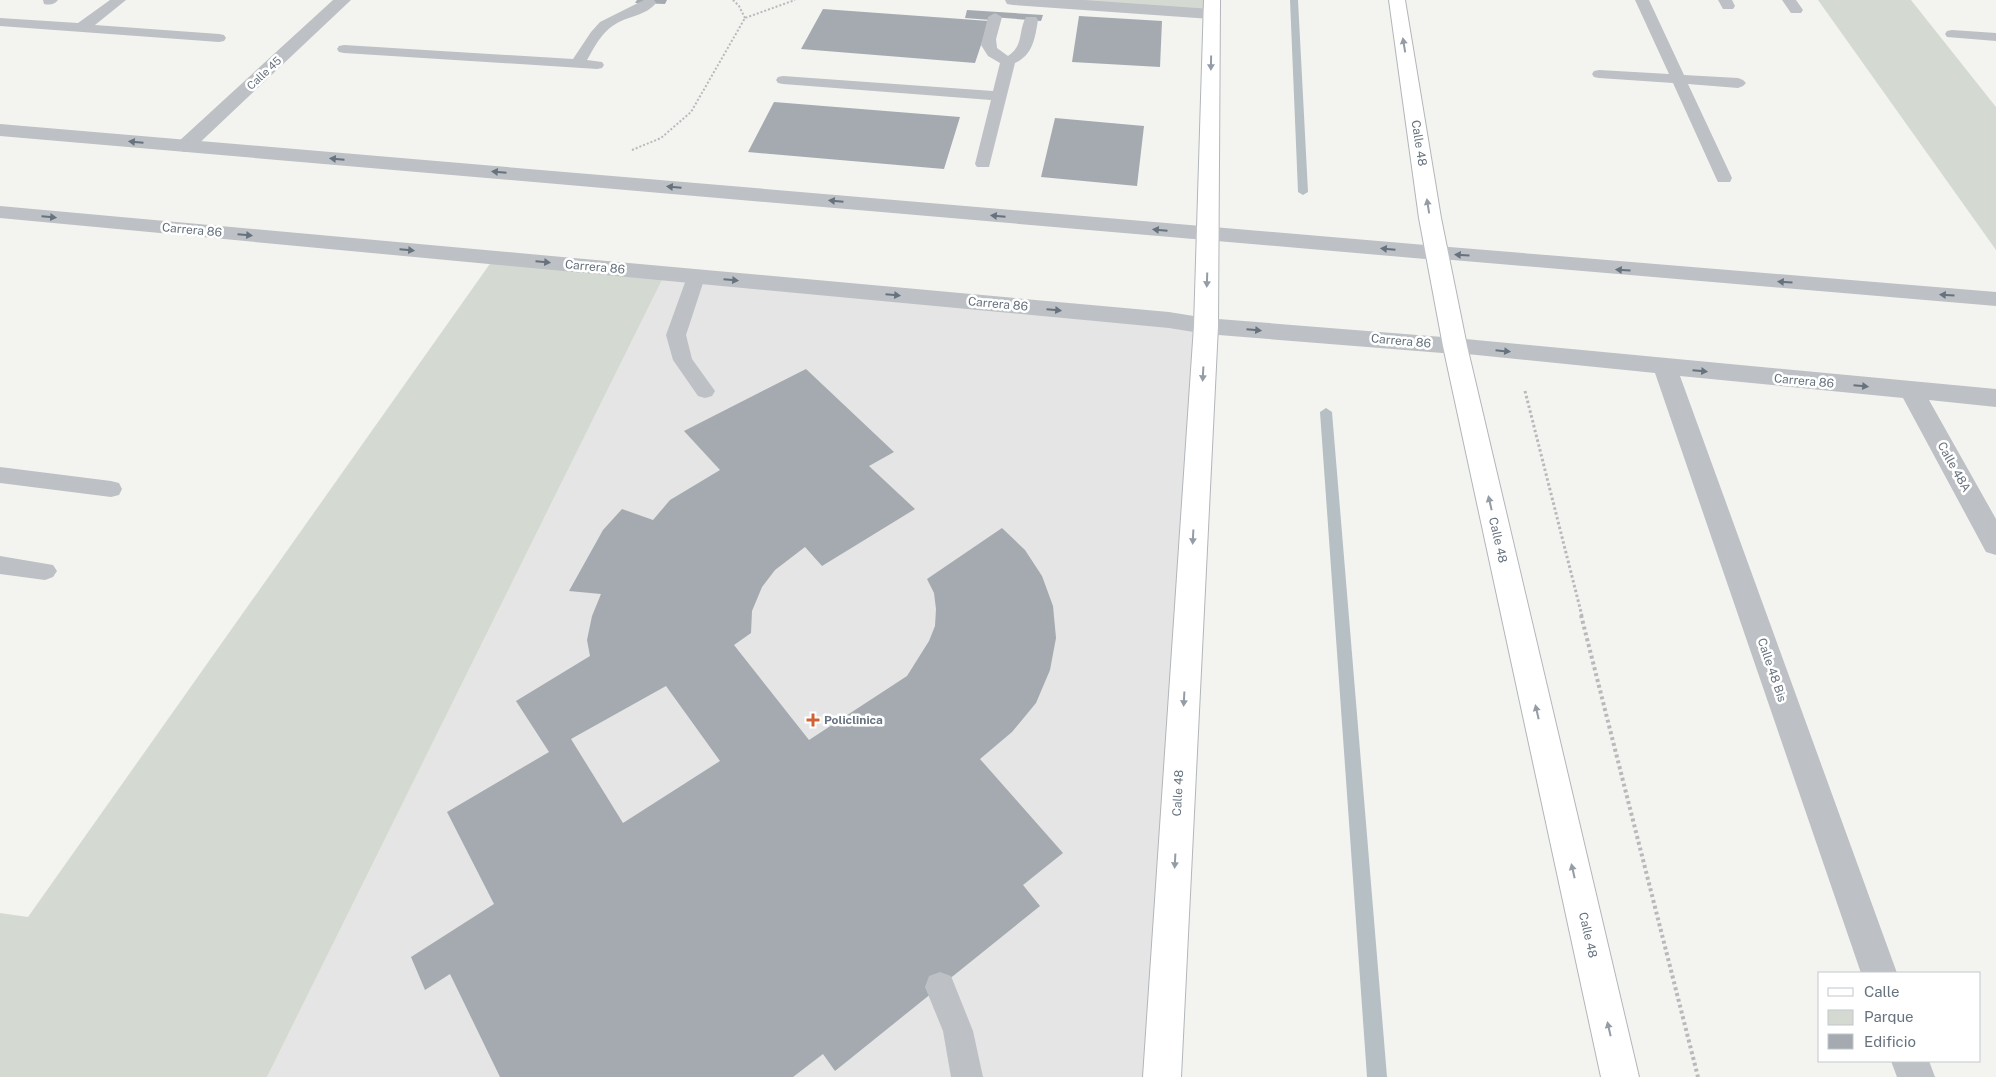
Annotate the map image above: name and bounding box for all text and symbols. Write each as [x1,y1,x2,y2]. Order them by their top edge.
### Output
one-way arrow [1400,37,1408,53]
street label: Calle 45 [244,54,284,92]
one-way arrow [1207,55,1215,71]
street label: Calle 48 [1408,119,1430,167]
one-way arrow [128,138,144,146]
one-way arrow [329,154,345,162]
one-way arrow [491,168,507,176]
one-way arrow [666,183,682,191]
one-way arrow [827,197,843,205]
one-way arrow [1424,197,1432,213]
one-way arrow [989,211,1005,219]
one-way arrow [41,213,57,221]
street label: Carrera 86 [161,220,223,240]
one-way arrow [1151,226,1167,234]
one-way arrow [237,231,253,239]
one-way arrow [1380,245,1396,253]
one-way arrow [399,246,415,254]
one-way arrow [1453,251,1469,259]
street label: Carrera 86 [564,257,626,277]
one-way arrow [535,259,551,267]
one-way arrow [1615,265,1631,273]
one-way arrow [1203,272,1211,288]
one-way arrow [723,276,739,284]
one-way arrow [1777,278,1793,286]
one-way arrow [885,291,901,299]
one-way arrow [1939,291,1955,299]
street label: Carrera 86 [967,294,1029,314]
one-way arrow [1047,306,1063,314]
one-way arrow [1246,326,1262,334]
street label: Carrera 86 [1370,331,1432,351]
one-way arrow [1495,347,1511,355]
one-way arrow [1198,367,1206,383]
one-way arrow [1692,367,1708,375]
street label: Carrera 86 [1773,371,1835,391]
one-way arrow [1854,382,1870,390]
street label: Calle 48A [1935,440,1974,495]
one-way arrow [1486,495,1494,510]
street label: Calle 48 [1486,516,1510,564]
one-way arrow [1189,529,1197,545]
street label: Calle 48 Bis [1755,636,1789,704]
one-way arrow [1179,691,1187,707]
one-way arrow [1533,705,1541,720]
marker: Policlinica [806,713,820,727]
place label: Policlinica [824,713,883,727]
street label: Calle 48 [1170,769,1186,817]
one-way arrow [1170,853,1178,869]
one-way arrow [1569,863,1577,878]
street label: Calle 48 [1576,911,1600,959]
legend [1818,972,1981,1062]
text: Calle [1864,983,1900,1000]
text: Parque [1864,1008,1914,1025]
one-way arrow [1605,1022,1613,1037]
text: Edificio [1864,1033,1916,1050]

